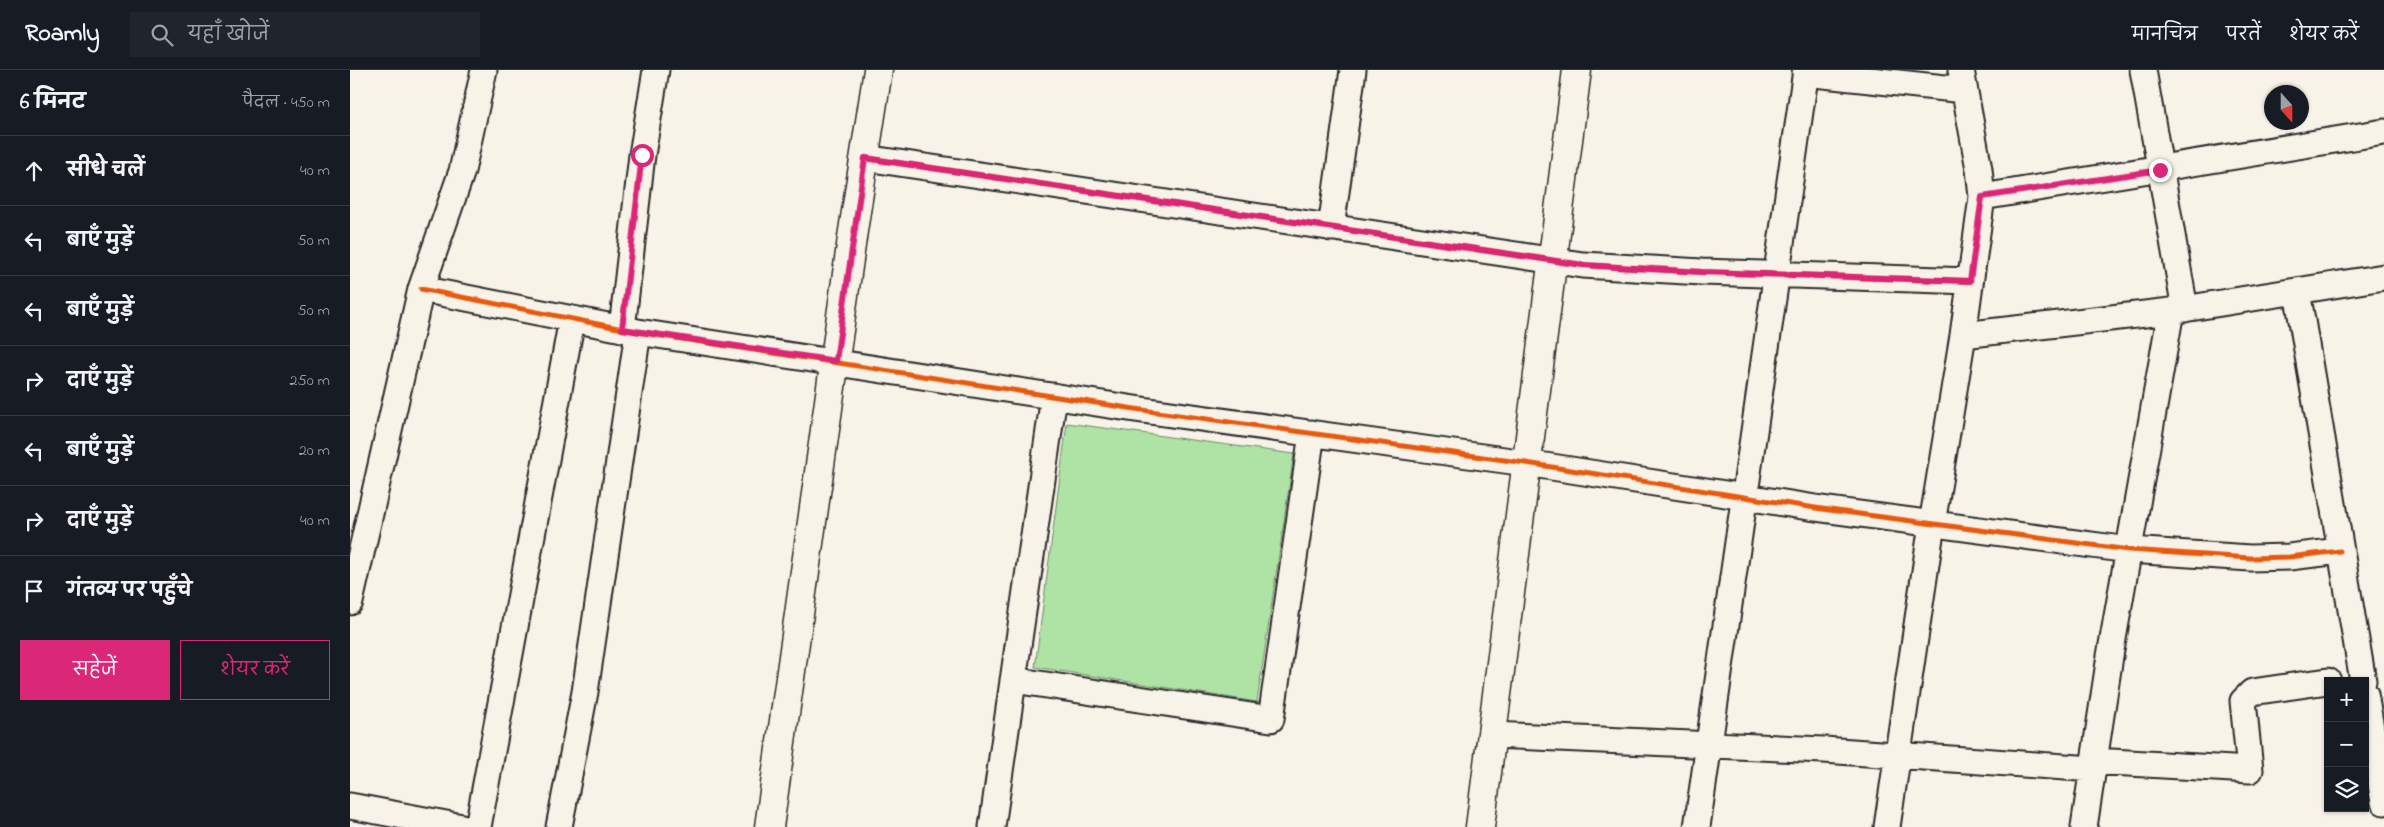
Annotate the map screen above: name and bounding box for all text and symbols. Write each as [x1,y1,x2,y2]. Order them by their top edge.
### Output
search box [130,12,480,57]
text: Roamly [25,17,100,52]
icon: search [148,21,176,49]
text: यहाँ खोजें [188,22,269,49]
text: मानचित्र [2132,23,2198,49]
text: परतें [2226,23,2261,49]
text: शेयर करें [2289,23,2359,49]
north arrow [2264,85,2309,130]
text: 6 मिनट [20,88,85,118]
text: पैदल · 450 m [243,91,330,115]
route start [631,144,654,167]
icon: ahead [20,157,48,185]
text: सीधे चलें [67,158,145,185]
text: 40 m [300,159,330,183]
route end [2149,159,2172,182]
icon: left [20,227,48,255]
text: बाएँ मुड़ें [67,228,134,255]
text: 50 m [298,229,330,253]
icon: left [20,297,48,325]
text: बाएँ मुड़ें [67,298,134,325]
text: 50 m [298,299,330,323]
icon: right [20,367,48,395]
text: दाएँ मुड़ें [67,368,133,395]
text: 250 m [290,369,330,393]
icon: left [20,437,48,465]
text: बाएँ मुड़ें [67,438,134,465]
text: 20 m [299,439,330,463]
icon: right [20,507,48,535]
text: दाएँ मुड़ें [67,508,133,535]
text: 40 m [300,509,330,533]
icon: arrive [20,577,48,605]
text: गंतव्य पर पहुँचे [67,578,192,605]
button: सहेजें [20,640,170,700]
button: शेयर करें [180,640,330,700]
map controls [2324,677,2369,812]
button: + [2324,677,2369,722]
button: − [2324,722,2369,767]
button: layers [2324,767,2369,812]

